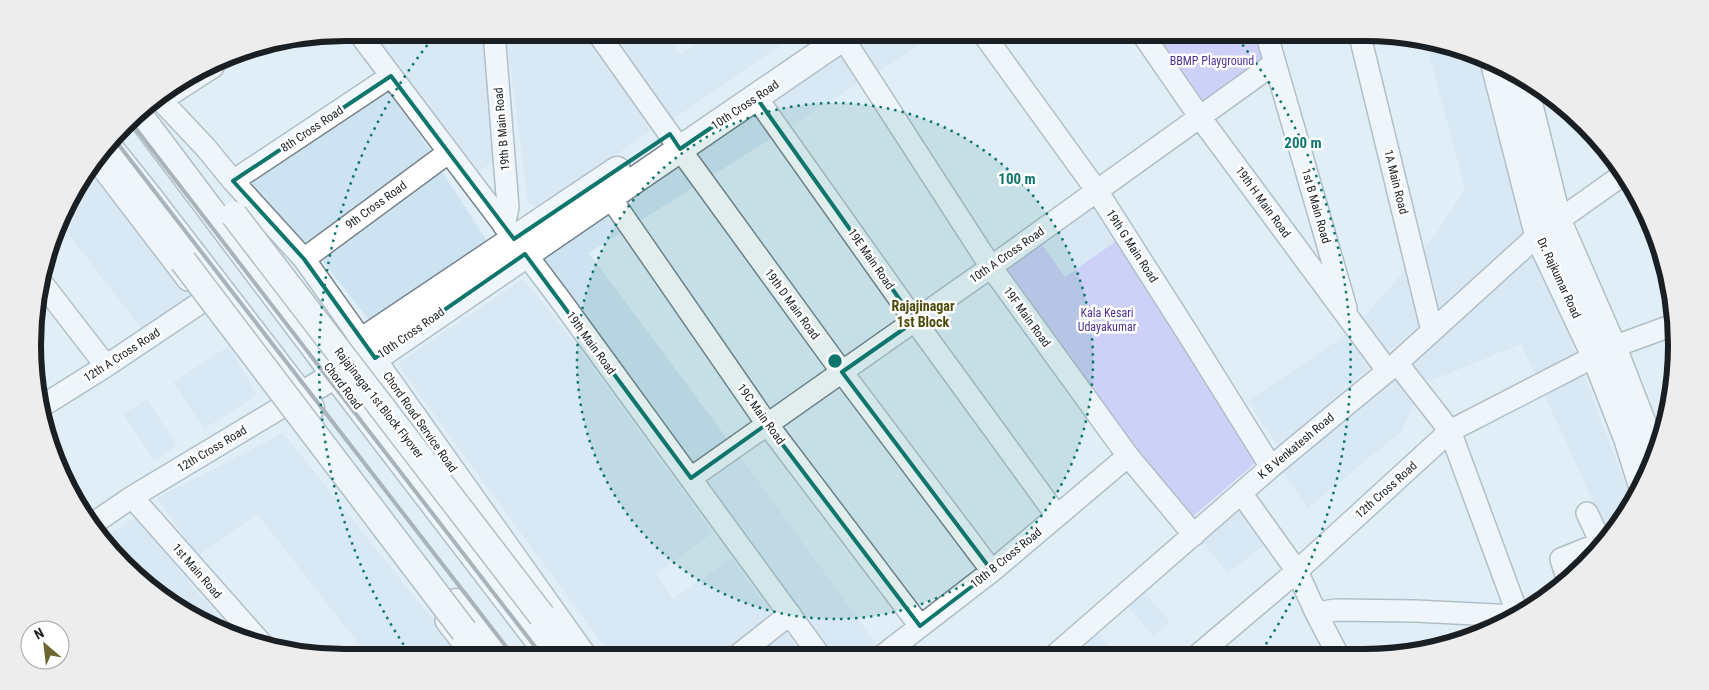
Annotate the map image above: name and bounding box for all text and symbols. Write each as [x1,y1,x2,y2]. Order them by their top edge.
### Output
park label: BBMP Playground [1170,54,1254,68]
street label: 10th Cross Road [709,77,781,133]
street label: 19th B Main Road [491,87,513,171]
street label: 8th Cross Road [278,103,346,155]
text: 200 m [1284,134,1322,152]
street label: 1A Main Road [1381,148,1411,216]
street label: 19th H Main Road [1233,164,1293,240]
street label: 1st B Main Road [1299,167,1333,245]
text: 100 m [998,170,1036,188]
street label: 9th Cross Road [343,178,409,232]
street label: 19th G Main Road [1103,207,1161,285]
street label: 10th A Cross Road [967,224,1047,286]
street label: 19E Main Road [845,226,897,292]
street label: Dr. Rajkumar Road [1534,236,1584,320]
street label: 19th D Main Road [762,266,822,342]
street label: 19F Main Road [1001,284,1053,350]
district label: Rajajinagar 1st Block [891,298,955,330]
street label: 10th Cross Road [375,305,447,361]
park label: Kala Kesari Udayakumar [1078,306,1137,334]
street label: 19th Main Road [564,309,618,377]
street label: 12th A Cross Road [81,325,163,385]
street label: Rajajinagar 1st Block Flyover [332,345,427,461]
centre of rings [826,352,844,370]
street label: Chord Road [321,360,365,412]
street label: Chord Road Service Road [380,369,460,475]
street label: 19C Main Road [734,381,788,447]
street label: K B Venkatesh Road [1255,410,1337,482]
street label: 12th Cross Road [175,423,249,475]
street label: 12th Cross Road [1352,459,1420,521]
street label: 10th B Cross Road [968,525,1044,591]
street label: 1st Main Road [169,541,225,601]
north arrow [20,620,70,670]
text: N [31,624,46,643]

